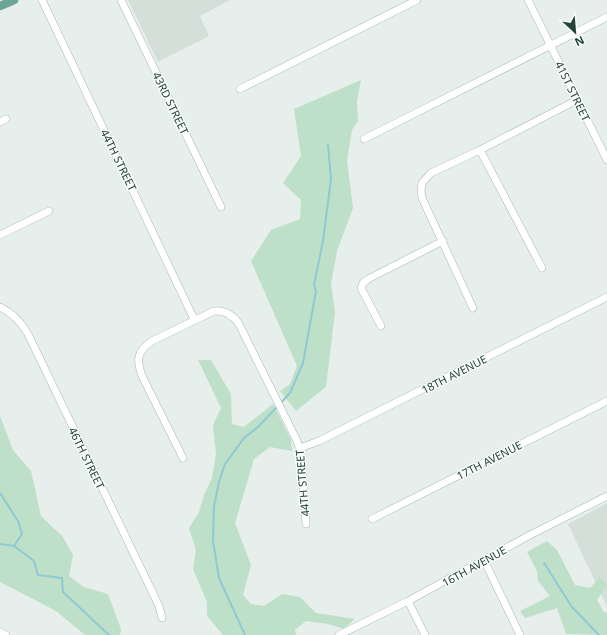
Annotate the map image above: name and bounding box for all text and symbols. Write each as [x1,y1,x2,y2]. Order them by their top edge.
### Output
north arrow [555,12,595,52]
text: N [572,33,587,50]
street label: 41ST STREET [552,59,594,123]
street label: 43RD STREET [149,69,193,137]
street label: 44TH STREET [98,127,140,193]
street label: 18TH AVENUE [419,351,489,397]
street label: 46TH STREET [66,425,108,491]
street label: 17TH AVENUE [454,437,524,483]
street label: 44TH STREET [292,449,312,517]
street label: 16TH AVENUE [439,542,509,590]

